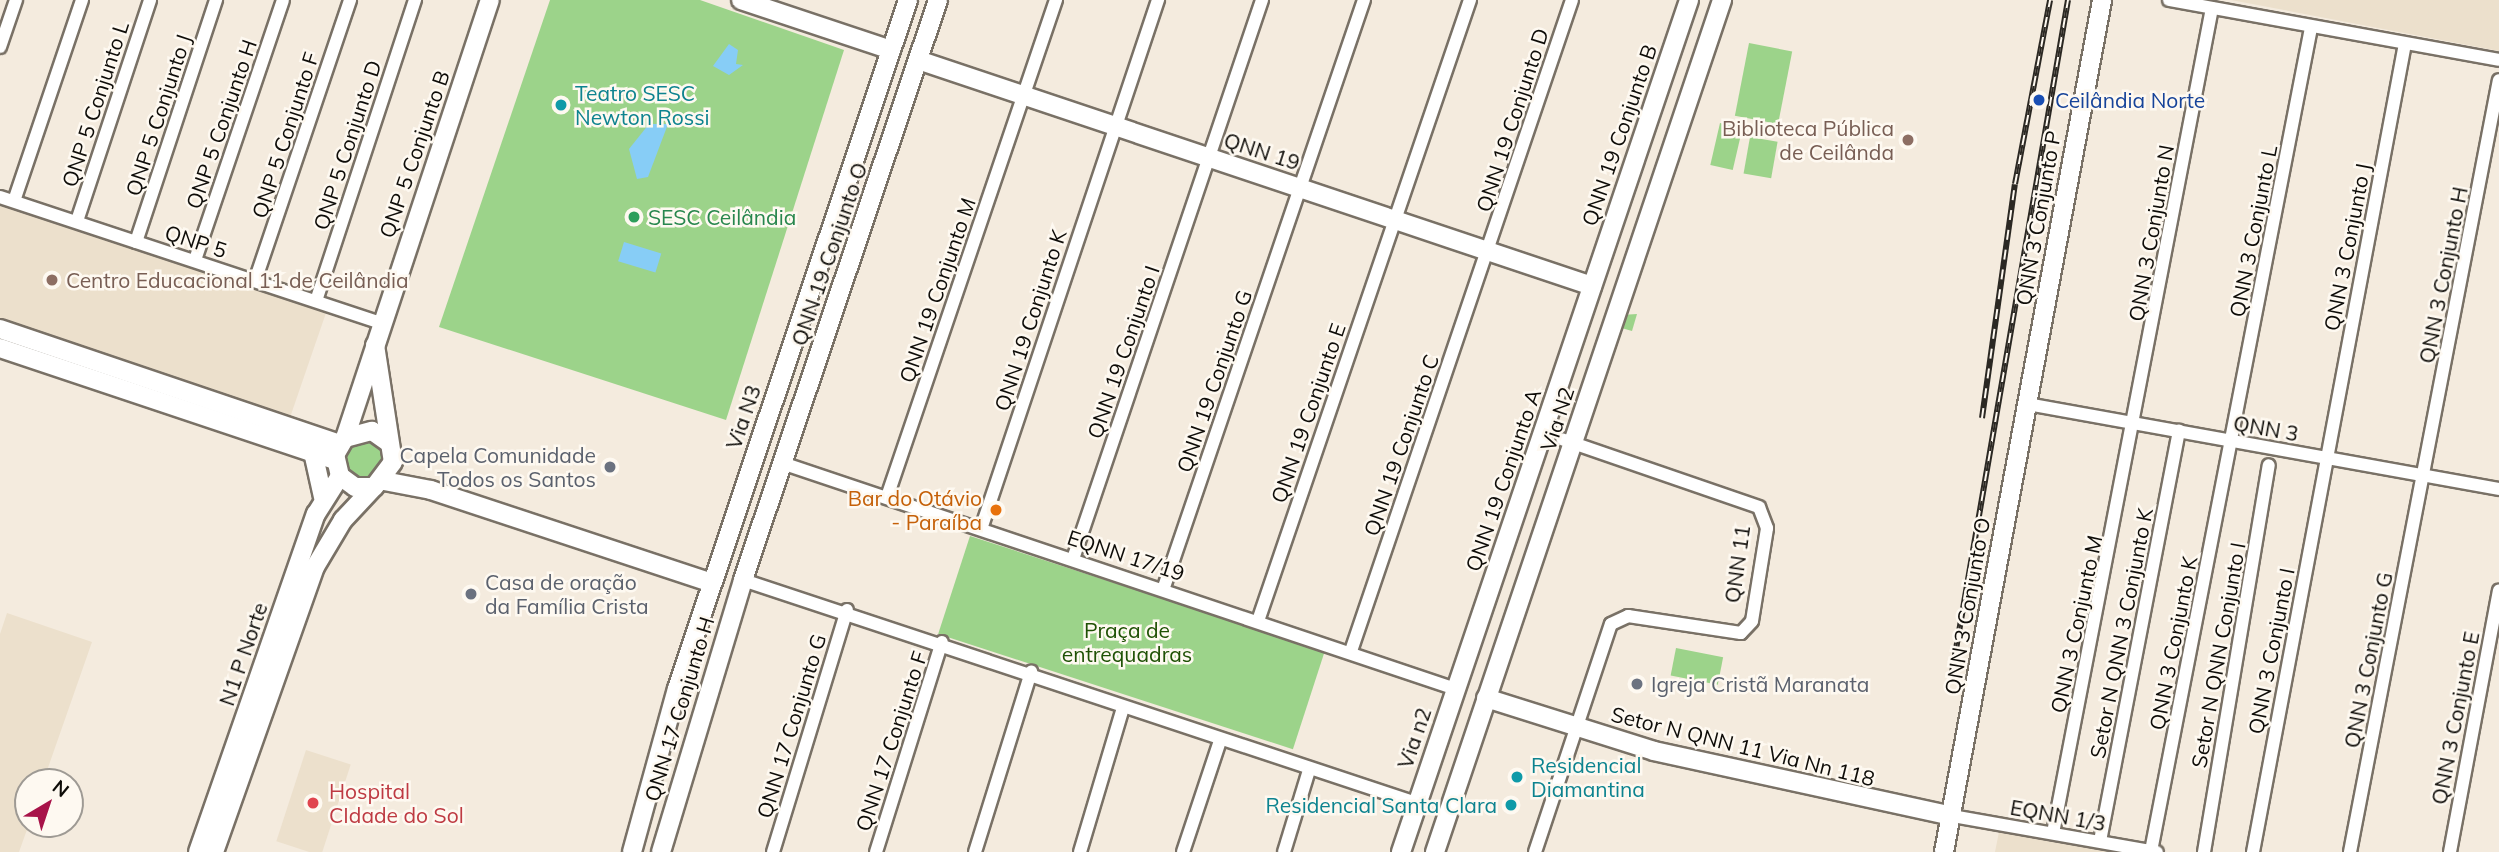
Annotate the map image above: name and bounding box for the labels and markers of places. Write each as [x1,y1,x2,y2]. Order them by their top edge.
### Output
place label: Teatro SESC Newton Rossi [575,80,710,130]
place label: Ceilândia Norte [2055,87,2205,113]
marker: Ceilândia Norte [2029,90,2049,110]
marker: Teatro SESC Newton Rossi [553,97,569,113]
place label: Biblioteca Pública de Ceilânda [1722,115,1894,165]
marker: Biblioteca Pública de Ceilânda [1900,132,1916,148]
place label: SESC Ceilândia [648,204,796,230]
marker: SESC Ceilândia [626,209,642,225]
place label: Centro Educacional 11 de Ceilândia [66,267,409,293]
marker: Centro Educacional 11 de Ceilândia [44,272,60,288]
place label: Capela Comunidade Todos os Santos [400,442,596,492]
marker: Capela Comunidade Todos os Santos [602,459,618,475]
place label: Bar do Otávio - Paraíba [848,485,982,535]
marker: Bar do Otávio - Paraíba [988,502,1004,518]
place label: Casa de oração da Família Crista [485,569,649,619]
marker: Casa de oração da Família Crista [463,586,479,602]
place label: Igreja Cristã Maranata [1651,671,1869,697]
marker: Igreja Cristã Maranata [1629,676,1645,692]
place label: Residencial Diamantina [1531,752,1645,802]
marker: Residencial Diamantina [1509,769,1525,785]
place label: Hospital CIdade do Sol [329,778,464,828]
place label: Residencial Santa Clara [1266,792,1497,818]
marker: Hospital CIdade do Sol [303,793,323,813]
marker: Residencial Santa Clara [1503,797,1519,813]

